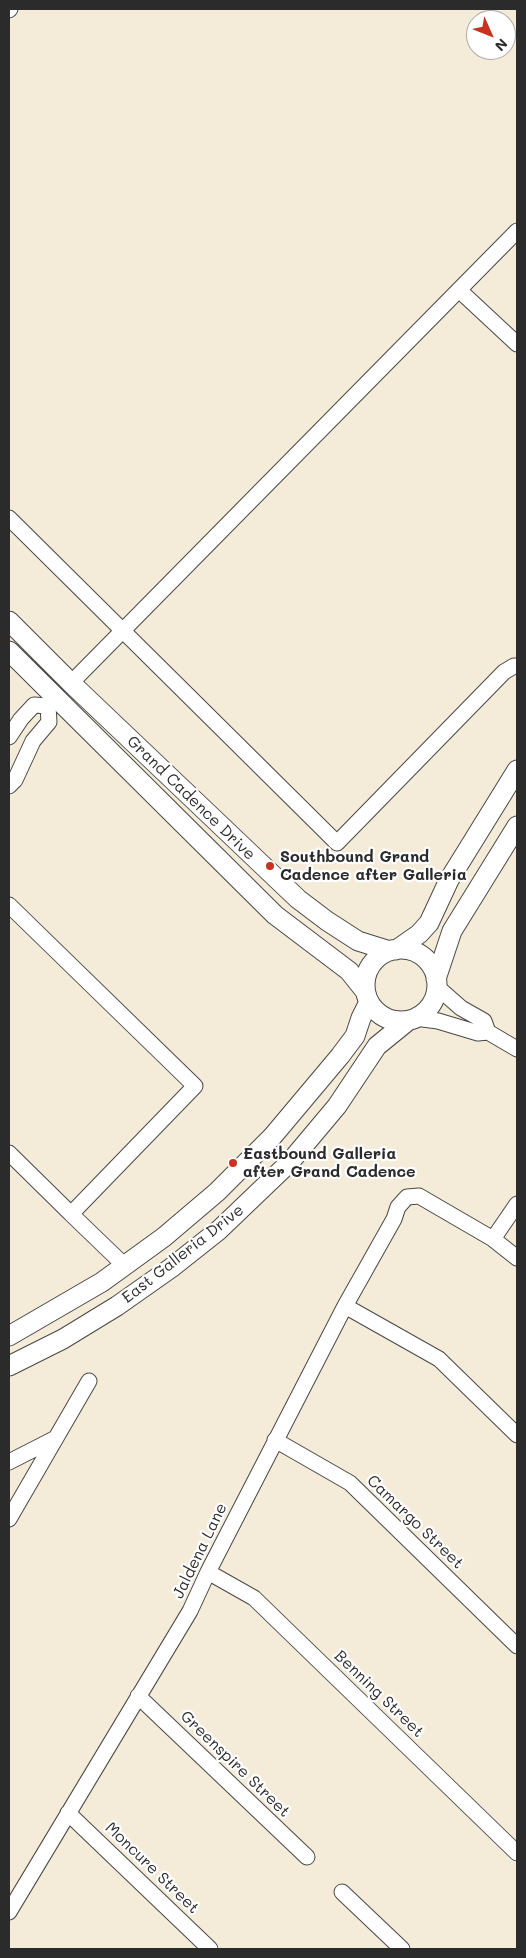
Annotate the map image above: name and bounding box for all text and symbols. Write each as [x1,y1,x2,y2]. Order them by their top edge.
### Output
north arrow [466,10,516,60]
text: N [491,35,512,55]
street label: Grand Cadence Drive [123,732,259,864]
place label: Southbound Grand Cadence after Galleria [280,847,467,885]
marker: Southbound Grand Cadence after Galleria [264,860,276,872]
place label: Eastbound Galleria after Grand Cadence [243,1144,416,1182]
marker: Eastbound Galleria after Grand Cadence [227,1157,239,1169]
street label: East Galleria Drive [118,1201,248,1307]
street label: Camargo Street [363,1471,467,1573]
street label: Jaldena Lane [169,1500,231,1602]
street label: Benning Street [330,1647,428,1741]
street label: Greenspire Street [176,1707,294,1821]
street label: Moncure Street [101,1818,203,1918]

